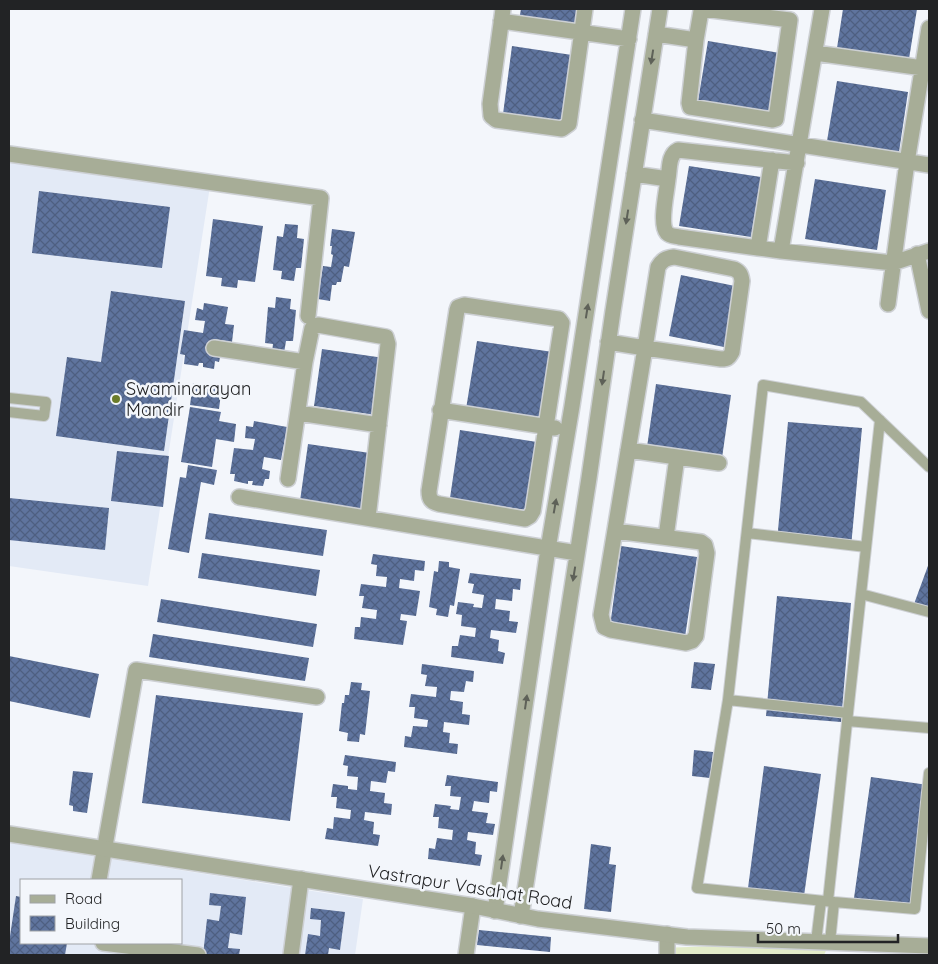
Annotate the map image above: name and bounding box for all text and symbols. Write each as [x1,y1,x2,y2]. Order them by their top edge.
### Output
one-way arrow [648,49,656,65]
one-way arrow [623,210,631,226]
one-way arrow [583,303,591,319]
one-way arrow [599,371,607,387]
place label: Swaminarayan Mandir [126,377,251,421]
marker: Swaminarayan Mandir [110,393,122,405]
one-way arrow [552,498,560,514]
one-way arrow [570,566,578,582]
one-way arrow [522,693,530,709]
one-way arrow [498,854,506,870]
street label: Vastrapur Vasahat Road [366,859,574,914]
legend [20,879,182,944]
text: Road [65,889,102,908]
scale bar [758,912,898,944]
text: Building [65,914,120,933]
text: 50 m [766,919,801,938]

